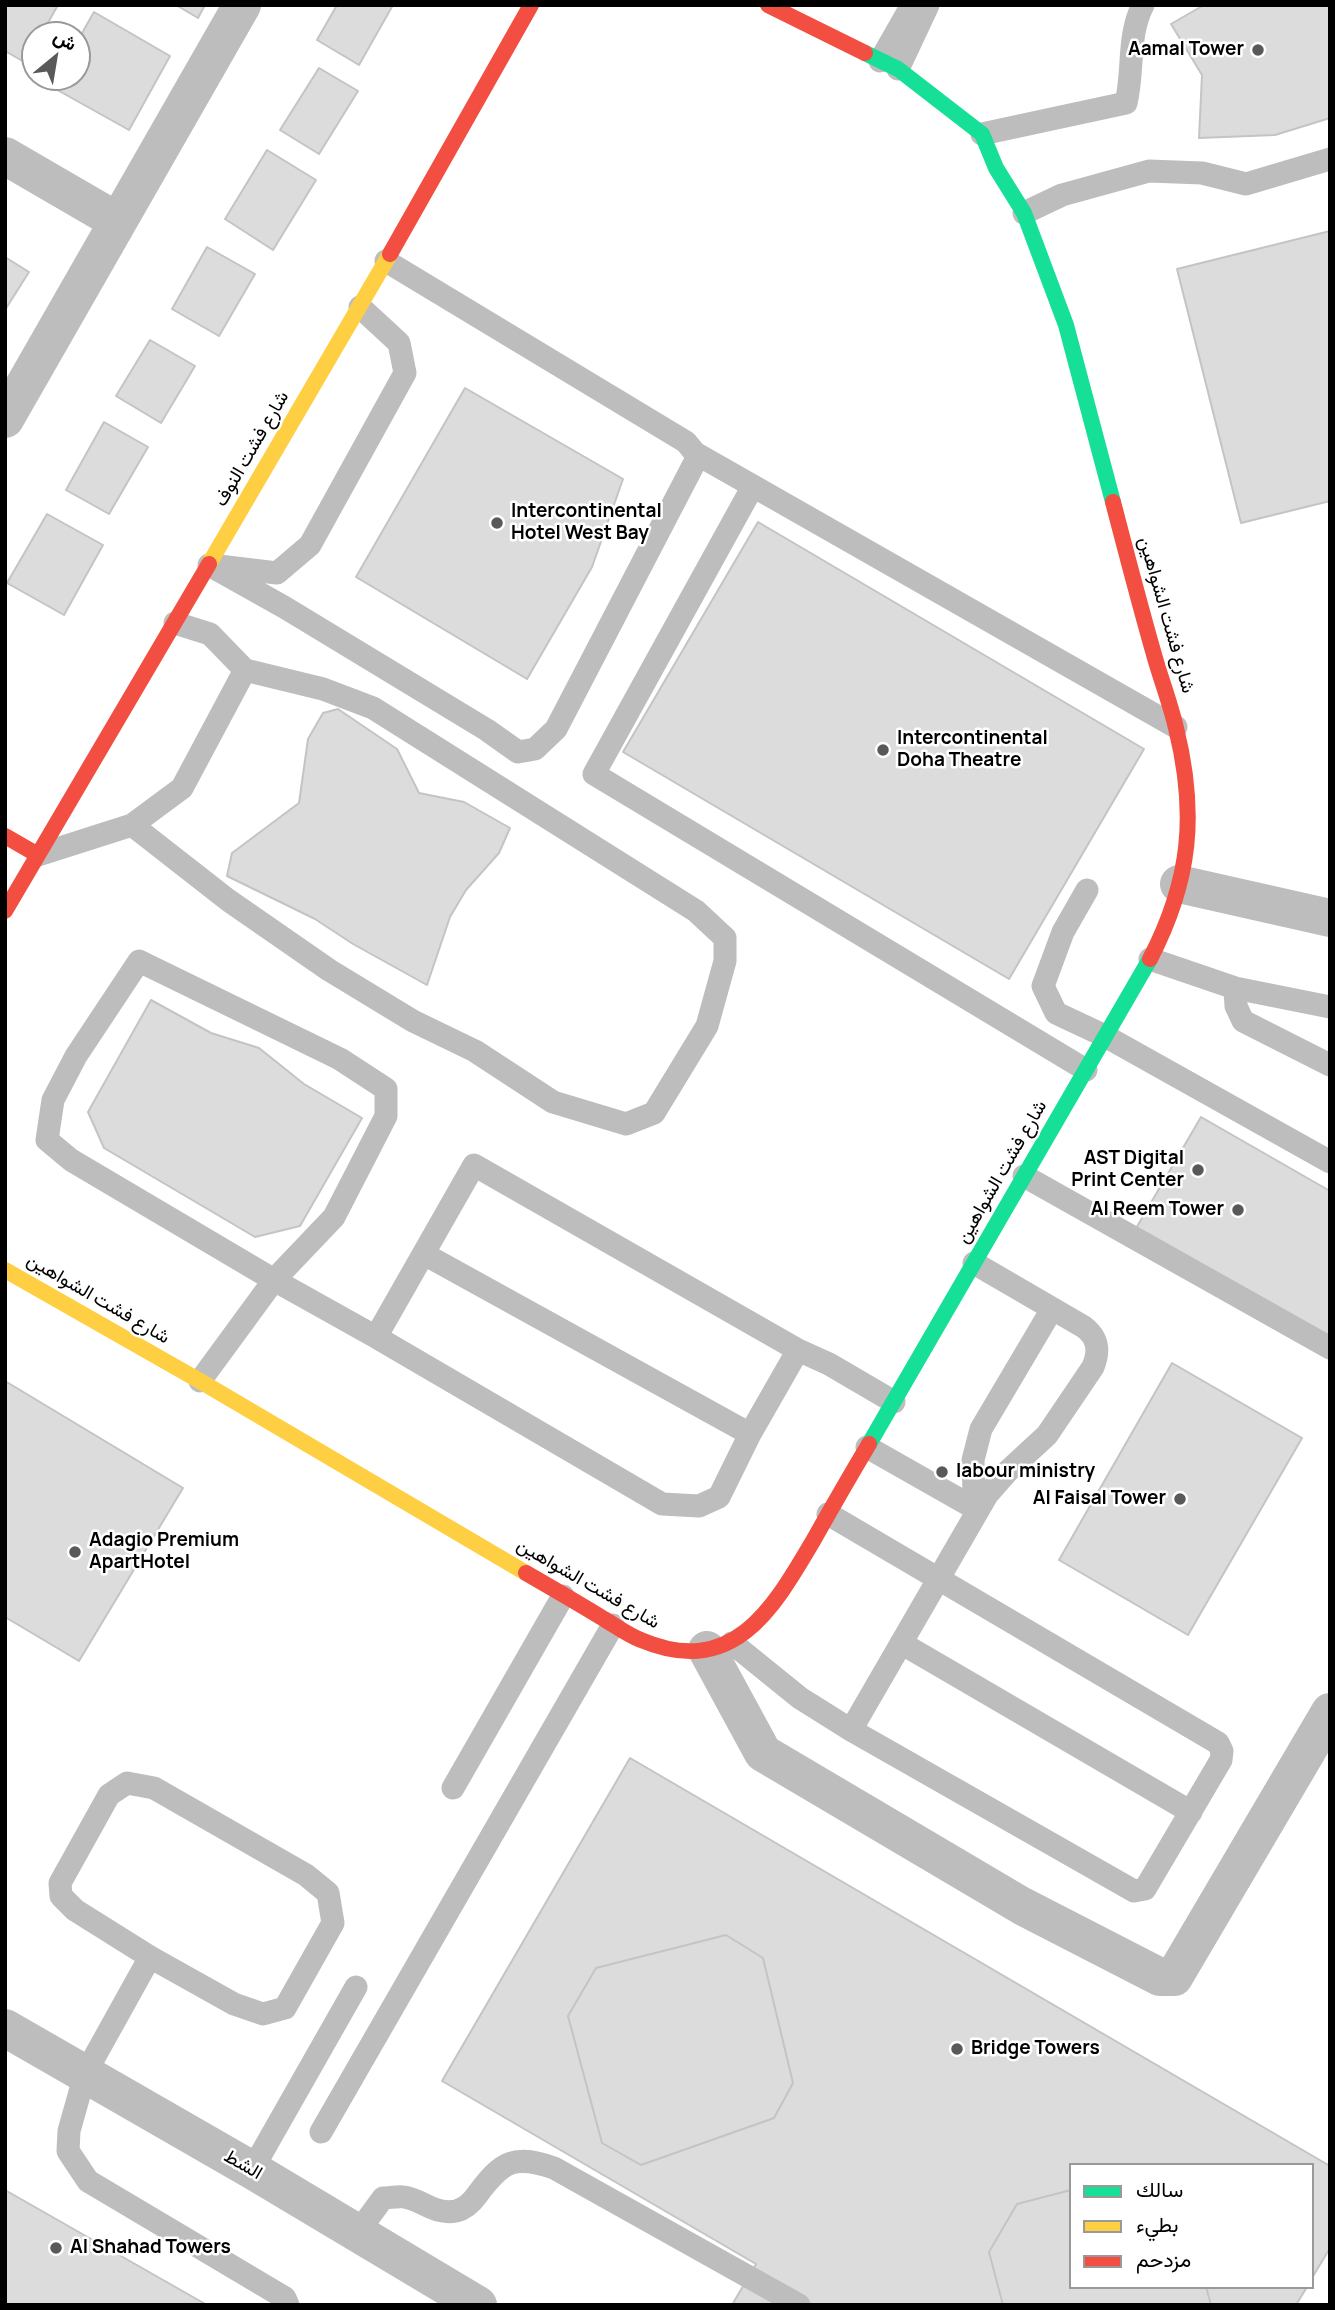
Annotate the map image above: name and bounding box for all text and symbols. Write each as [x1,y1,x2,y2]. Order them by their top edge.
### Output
north arrow [21,21,91,91]
text: ش [49,23,82,57]
place label: Aamal Tower [1128,39,1244,61]
marker: Aamal Tower [1250,42,1266,58]
street label: شارع فشت النوف [210,387,294,511]
place label: Intercontinental Hotel West Bay [511,501,662,545]
marker: Intercontinental Hotel West Bay [489,515,505,531]
street label: شارع فشت الشواهين [1133,534,1199,696]
place label: Intercontinental Doha Theatre [897,728,1048,772]
marker: Intercontinental Doha Theatre [875,742,891,758]
street label: شارع فشت الشواهين [952,1096,1052,1248]
place label: AST Digital Print Center [1071,1148,1184,1192]
marker: AST Digital Print Center [1190,1162,1206,1178]
place label: Al Reem Tower [1091,1199,1224,1221]
marker: Al Reem Tower [1230,1202,1246,1218]
street label: شارع فشت الشواهين [22,1249,174,1349]
place label: labour ministry [956,1461,1095,1483]
marker: labour ministry [934,1464,950,1480]
place label: Al Faisal Tower [1033,1488,1166,1510]
marker: Al Faisal Tower [1172,1491,1188,1507]
place label: Adagio Premium ApartHotel [89,1530,239,1574]
street label: شارع فشت الشواهين [512,1534,664,1634]
marker: Adagio Premium ApartHotel [67,1544,83,1560]
place label: Bridge Towers [971,2038,1100,2060]
marker: Bridge Towers [949,2041,965,2057]
street label: الشط [220,2145,266,2185]
legend [1069,2163,1314,2289]
text: سالك [1136,2175,1183,2203]
text: بطيء [1136,2210,1179,2238]
place label: Al Shahad Towers [70,2237,231,2259]
marker: Al Shahad Towers [48,2240,64,2256]
text: مزدحم [1136,2245,1191,2273]

